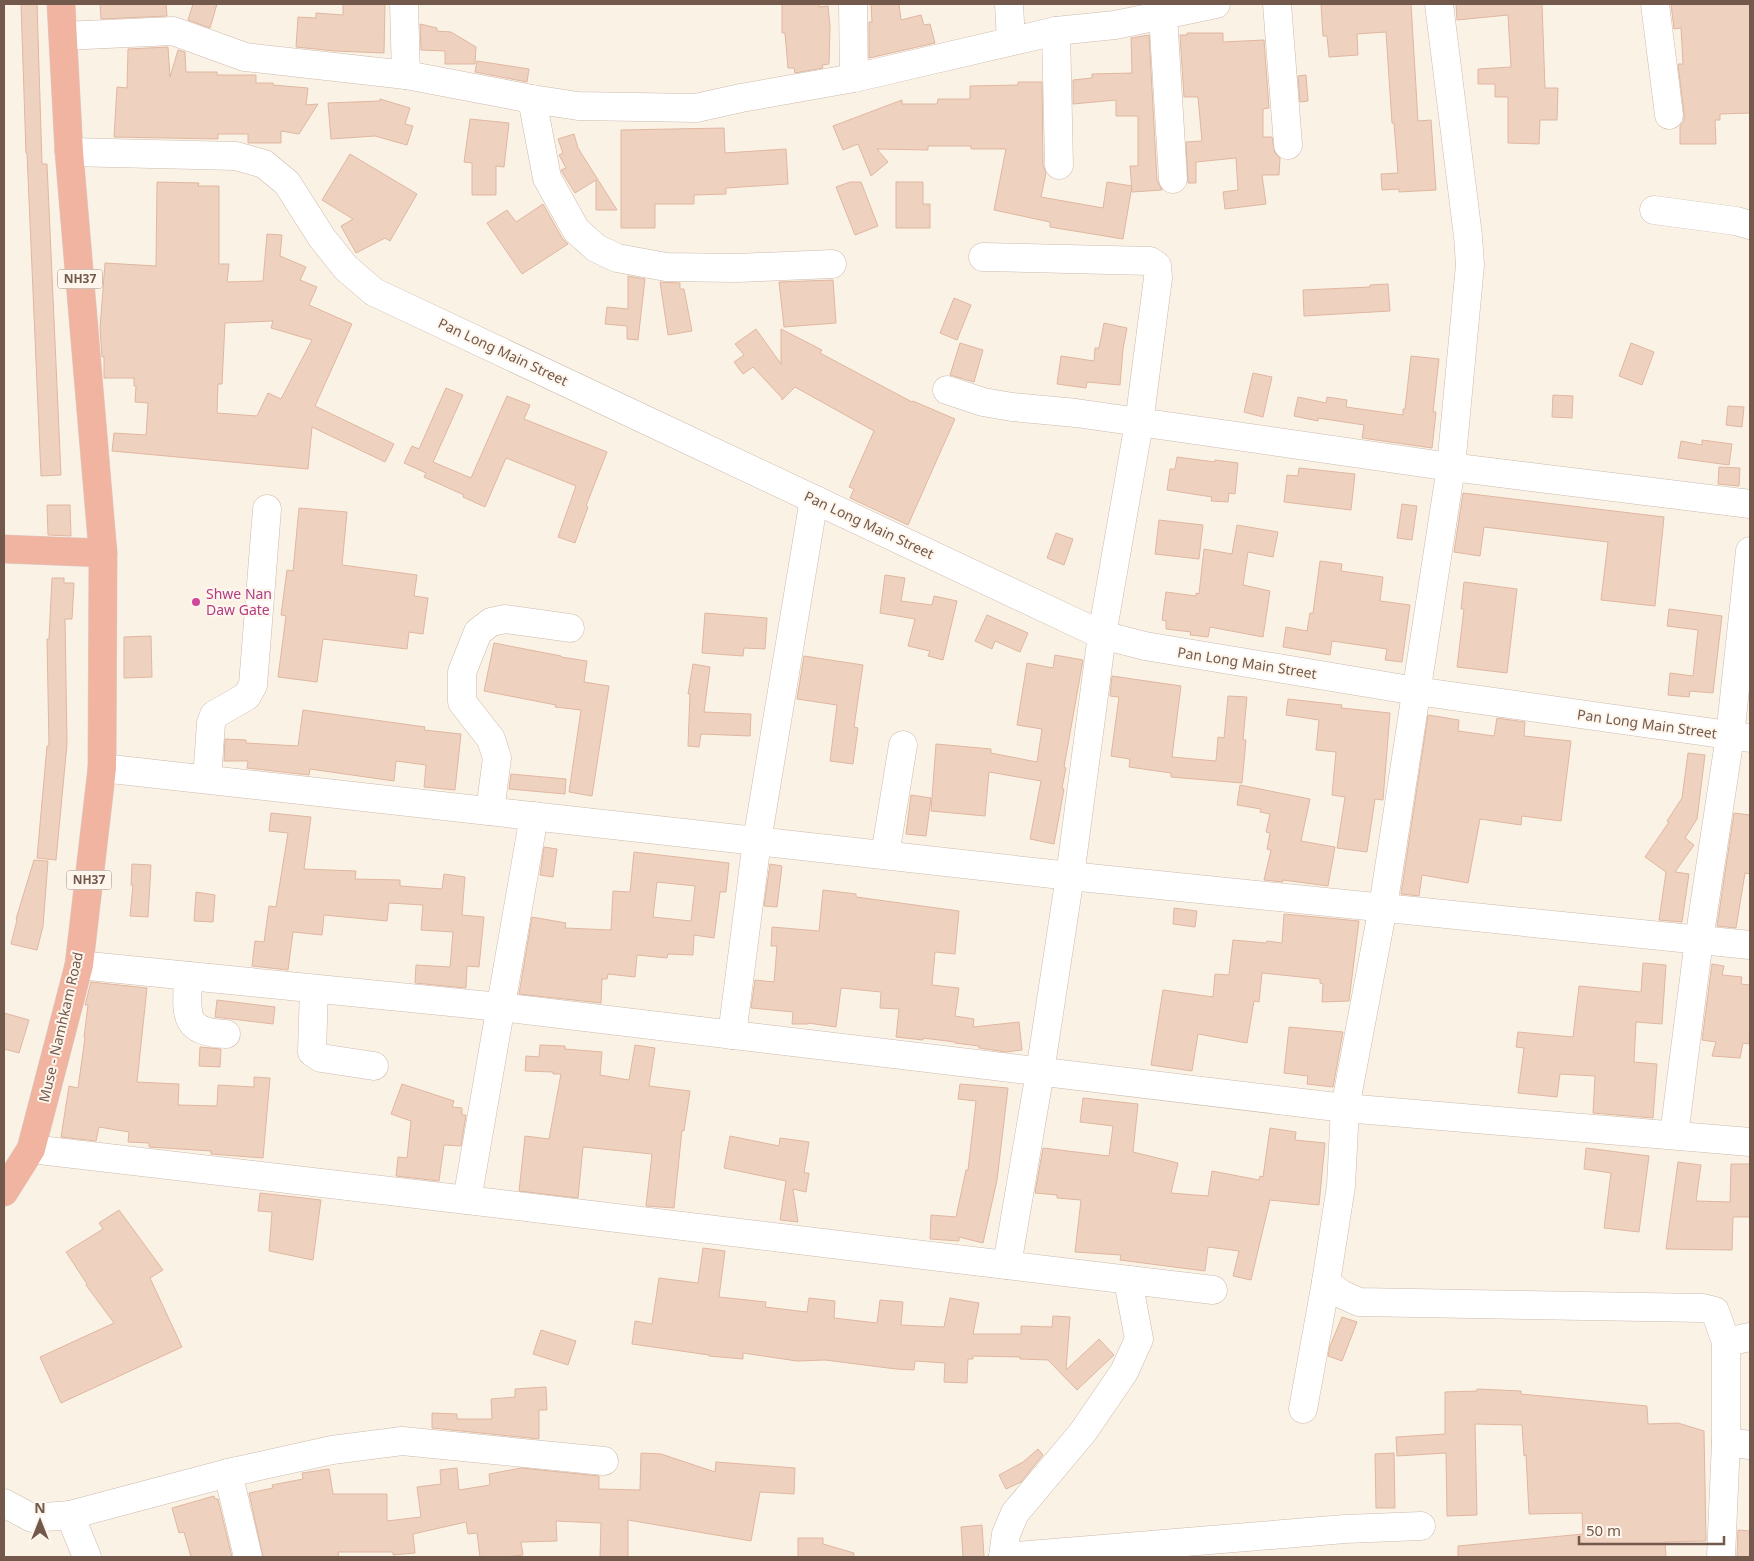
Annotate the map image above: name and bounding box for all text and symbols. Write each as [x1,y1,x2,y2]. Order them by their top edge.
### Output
road number: NH37 [58,270,102,288]
street label: Pan Long Main Street [435,313,571,390]
street label: Pan Long Main Street [801,486,937,563]
place label: Shwe Nan Daw Gate [206,584,272,619]
marker: Shwe Nan Daw Gate [190,596,202,608]
street label: Pan Long Main Street [1176,642,1318,683]
street label: Pan Long Main Street [1576,704,1718,743]
road number: NH37 [66,870,112,890]
street label: Muse - Namhkam Road [34,950,87,1104]
north arrow [15,1496,65,1546]
text: N [34,1498,46,1517]
scale bar [1579,1514,1724,1546]
text: 50 m [1586,1520,1621,1540]

